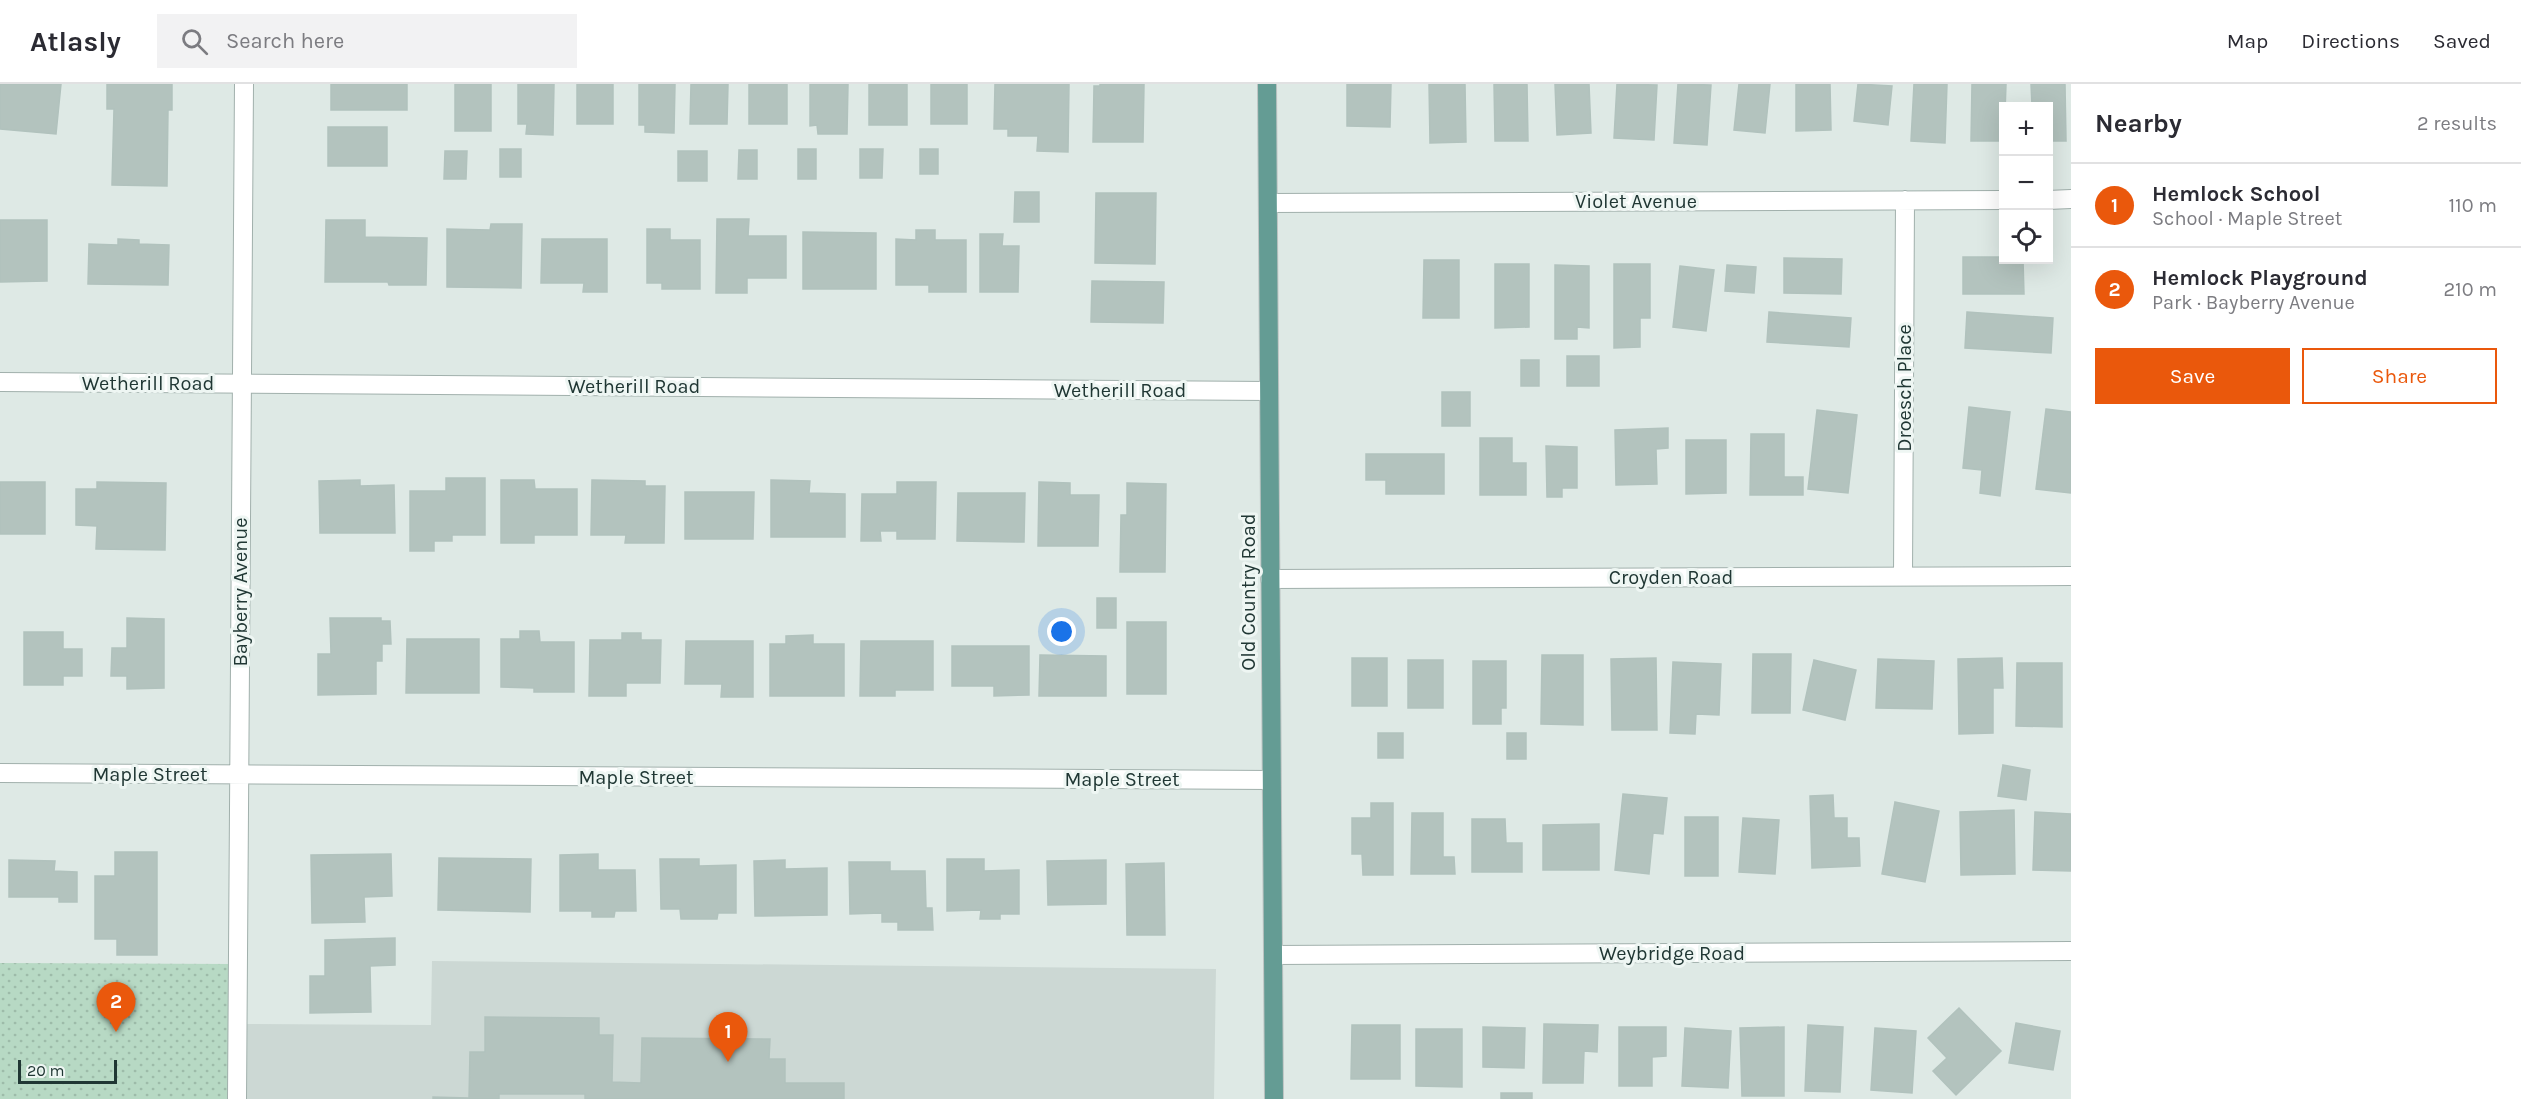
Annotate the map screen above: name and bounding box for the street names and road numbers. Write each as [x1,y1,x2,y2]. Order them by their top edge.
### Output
street label: Violet Avenue [1575,190,1697,213]
street label: Droesch Place [1893,324,1916,452]
street label: Wetherill Road [82,372,214,395]
street label: Wetherill Road [568,375,700,398]
street label: Wetherill Road [1054,379,1186,402]
street label: Old Country Road [1237,513,1260,671]
street label: Bayberry Avenue [229,517,252,667]
street label: Croyden Road [1609,566,1733,589]
street label: Maple Street [92,763,208,786]
street label: Maple Street [578,766,694,789]
street label: Maple Street [1064,768,1180,791]
street label: Weybridge Road [1599,942,1745,965]

